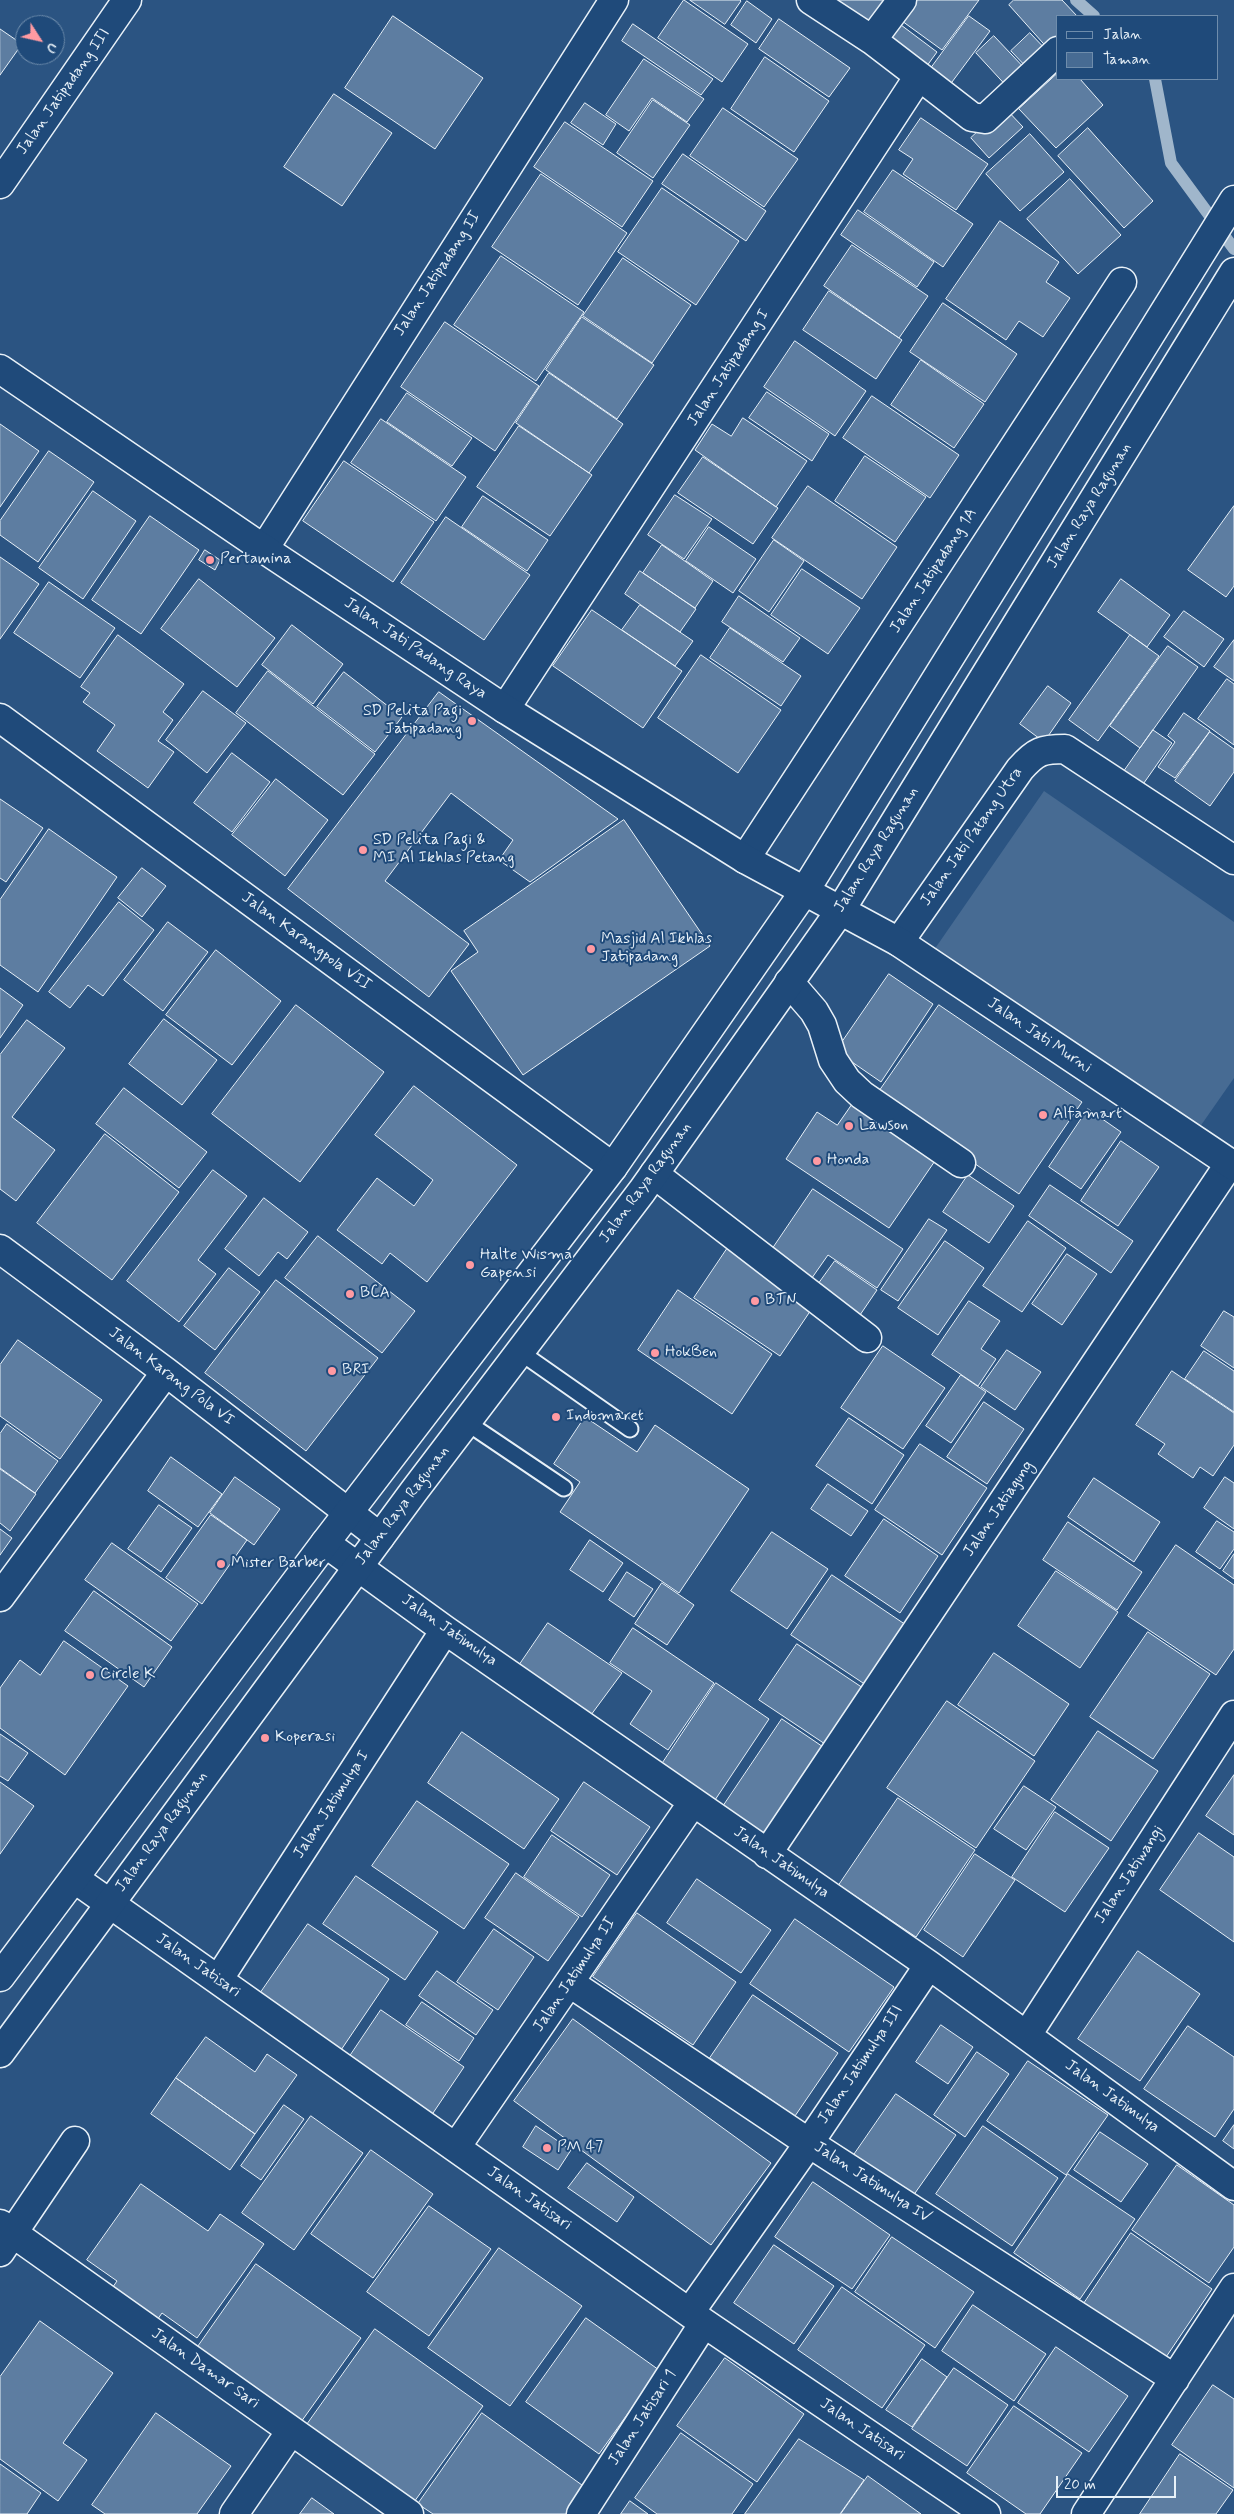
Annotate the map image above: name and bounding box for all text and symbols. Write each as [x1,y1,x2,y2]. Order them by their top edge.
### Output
north arrow [15,15,65,65]
legend [1056,15,1219,80]
street label: Jalan Jatipadang III [13,25,115,159]
text: Jalan [1103,25,1142,45]
text: U [41,39,61,57]
text: Taman [1103,50,1151,70]
street label: Jalan Jatipadang II [390,208,486,340]
street label: Jalan Jatipadang I [684,306,774,430]
street label: Jalan Raya Ragunan [1044,440,1136,572]
street label: Jalan Jatipadang 1A [886,505,982,637]
place label: Pertamina [220,550,291,570]
marker: Pertamina [204,554,216,566]
street label: Jalan Jati Padang Raya [340,594,490,704]
place label: SD Pelita Pagi Jatipadang [363,702,462,740]
marker: SD Pelita Pagi Jatipadang [466,715,478,727]
street label: Jalan Jati Patang Utra [917,764,1027,910]
street label: Jalan Raya Ragunan [831,784,923,916]
place label: SD Pelita Pagi & MI Al Ikhlas Petang [373,831,514,869]
marker: SD Pelita Pagi & MI Al Ikhlas Petang [357,844,369,856]
street label: Jalan Karangpola VII [237,889,375,995]
place label: Masjid Al Ikhlas Jatipadang [601,930,712,968]
marker: Masjid Al Ikhlas Jatipadang [585,943,597,955]
street label: Jalan Jati Murni [983,994,1095,1078]
place label: Alfamart [1053,1105,1122,1125]
marker: Alfamart [1037,1109,1049,1121]
place label: Lawson [859,1116,908,1136]
street label: Jalan Raya Ragunan [596,1119,696,1247]
marker: Lawson [843,1120,855,1132]
place label: Honda [827,1151,869,1171]
marker: Honda [811,1155,823,1167]
place label: Halte Wisma Gapensi [480,1246,572,1284]
marker: Halte Wisma Gapensi [464,1259,476,1271]
place label: BCA [360,1284,390,1304]
marker: BCA [344,1288,356,1300]
place label: BTN [765,1291,796,1311]
marker: BTN [749,1295,761,1307]
street label: Jalan Karang Pola VI [104,1324,238,1430]
place label: HokBen [665,1343,717,1363]
marker: HokBen [649,1347,661,1359]
place label: BRI [342,1361,370,1381]
marker: BRI [326,1365,338,1377]
place label: Indomaret [566,1407,644,1427]
marker: Indomaret [550,1411,562,1423]
street label: Jalan Raya Ragunan [352,1443,454,1569]
street label: Jalan Jatiagung [960,1457,1038,1561]
place label: Mister Barber [231,1554,326,1574]
marker: Mister Barber [215,1558,227,1570]
street label: Jalan Jatimulya [397,1591,501,1671]
place label: Circle K [100,1665,155,1685]
marker: Circle K [84,1669,96,1681]
place label: Koperasi [275,1728,335,1748]
marker: Koperasi [259,1732,271,1744]
street label: Jalan Jatimulya I [290,1747,374,1863]
street label: Jalan Raya Ragunan [112,1768,212,1896]
street label: Jalan Jatiwangi [1091,1822,1169,1928]
street label: Jalan Jatimulya [729,1823,833,1903]
street label: Jalan Jatimulya II [529,1914,621,2036]
street label: Jalan Jatisari [152,1930,244,2002]
street label: Jalan Jatimulya III [814,2002,908,2128]
street label: Jalan Jatimulya [1061,2056,1163,2138]
place label: PM 47 [557,2138,603,2158]
street label: Jalan Jatimulya IV [810,2138,934,2228]
marker: PM 47 [541,2142,553,2154]
street label: Jalan Jatisari [483,2163,575,2235]
street label: Jalan Damar Sari [147,2325,263,2413]
street label: Jalan Jatisari 1 [605,2367,681,2469]
street label: Jalan Jatisari [816,2394,908,2466]
scale bar [1059,2466,1179,2498]
text: 20 m [1064,2475,1096,2495]

